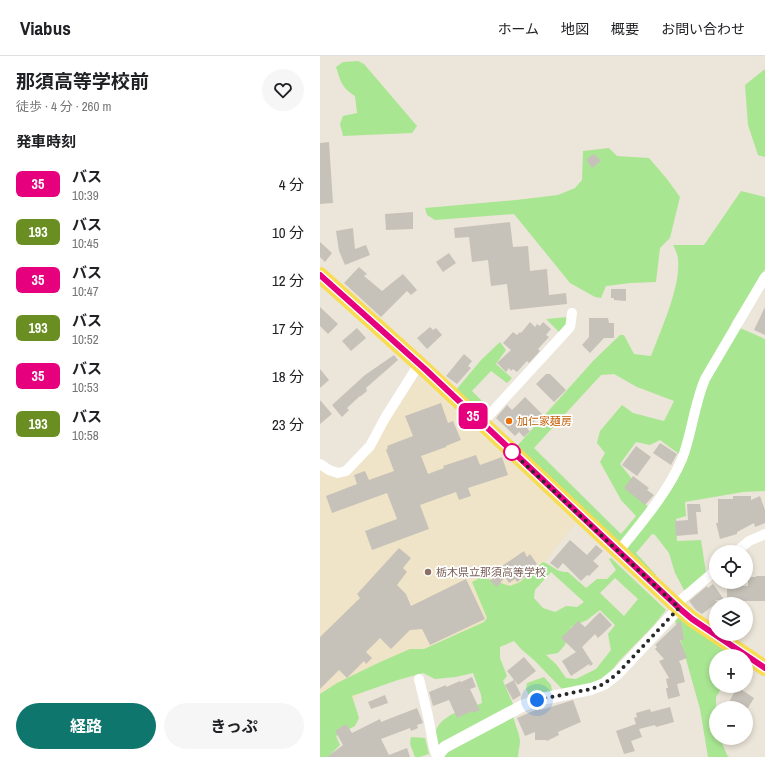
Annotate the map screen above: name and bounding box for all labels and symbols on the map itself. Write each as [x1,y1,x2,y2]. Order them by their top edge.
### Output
line badge: 35 [455,403,491,429]
place label: 加仁家麺房 [517,414,572,428]
marker: 加仁家麺房 [504,416,514,426]
unlabelled marker [503,443,521,461]
place label: 栃木県立那須高等学校 [436,565,546,579]
marker: 栃木県立那須高等学校 [423,567,433,577]
your location [527,690,547,710]

